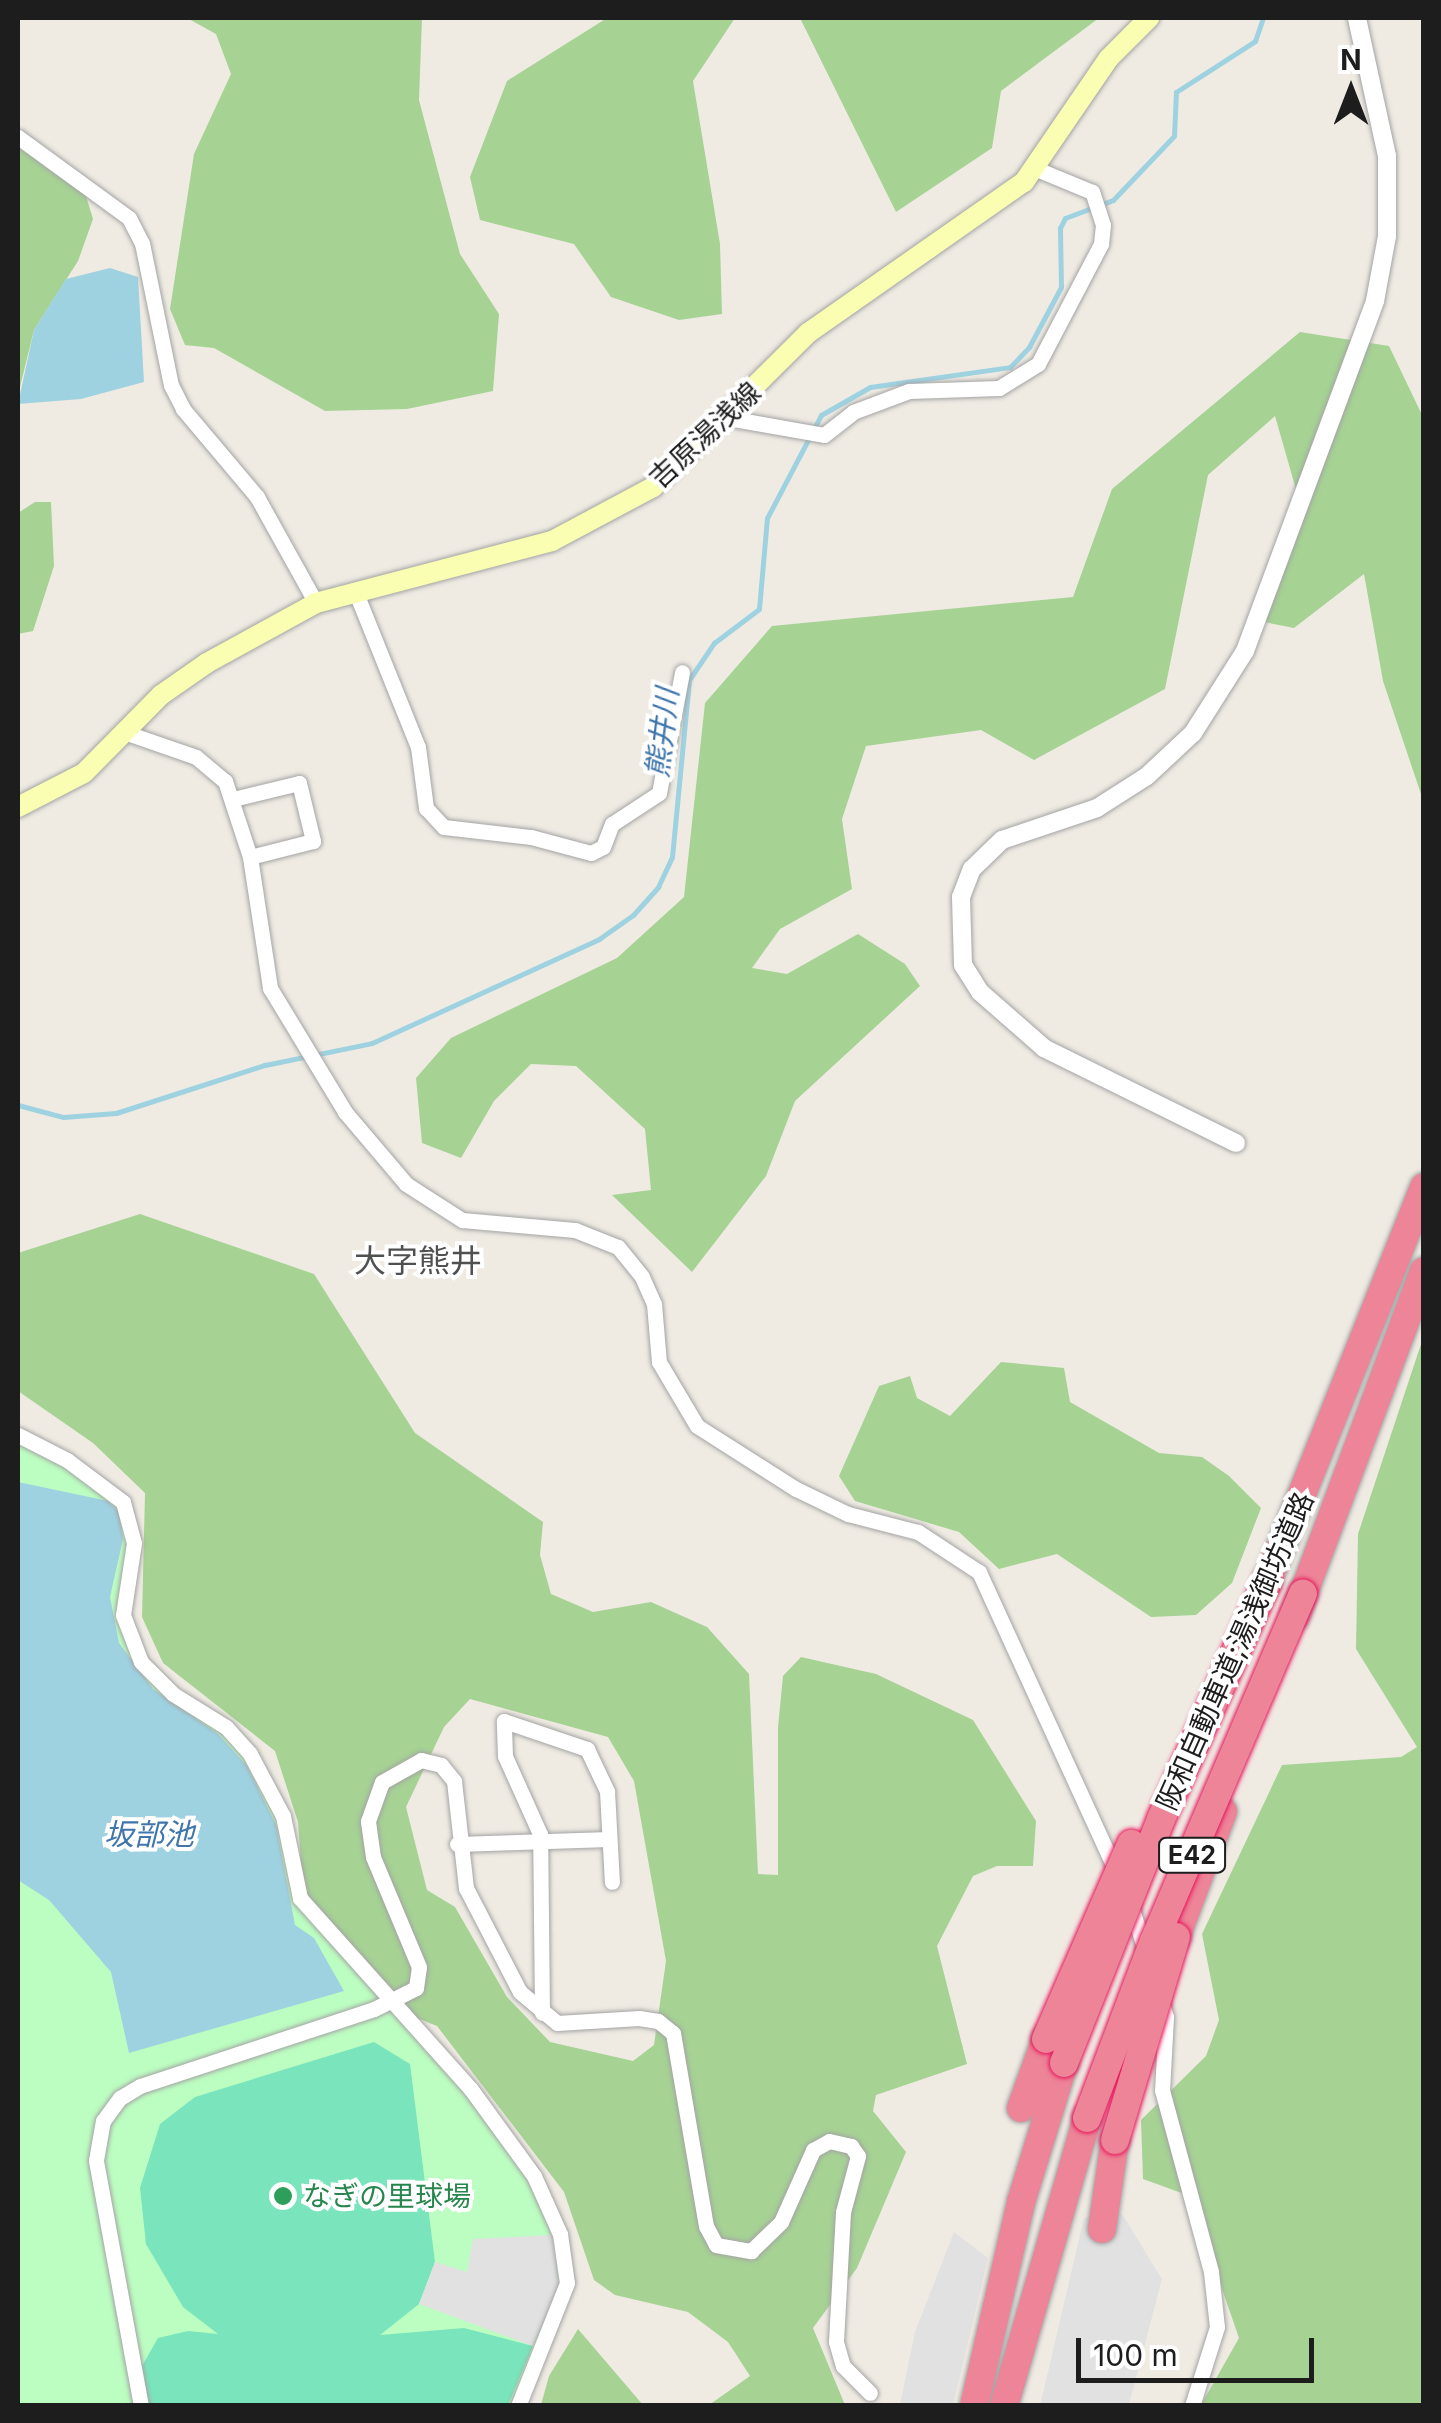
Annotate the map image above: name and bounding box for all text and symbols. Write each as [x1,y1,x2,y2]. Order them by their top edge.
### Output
north arrow [1301,40,1401,140]
text: N [1340,43,1362,77]
street label: 吉原湯浅線 [642,375,768,495]
water label: 熊井川 [639,686,685,780]
district label: 大字熊井 [354,1242,482,1280]
street label: 阪和自動車道;湯浅御坊道路 [1150,1487,1320,1815]
water label: 坂部池 [104,1816,194,1852]
road number: E42 [1157,1835,1227,1875]
place label: なぎの里球場 [303,2179,471,2213]
marker: なぎの里球場 [272,2185,294,2207]
scale bar [1081,2318,1318,2380]
text: 100 m [1093,2337,1178,2373]

